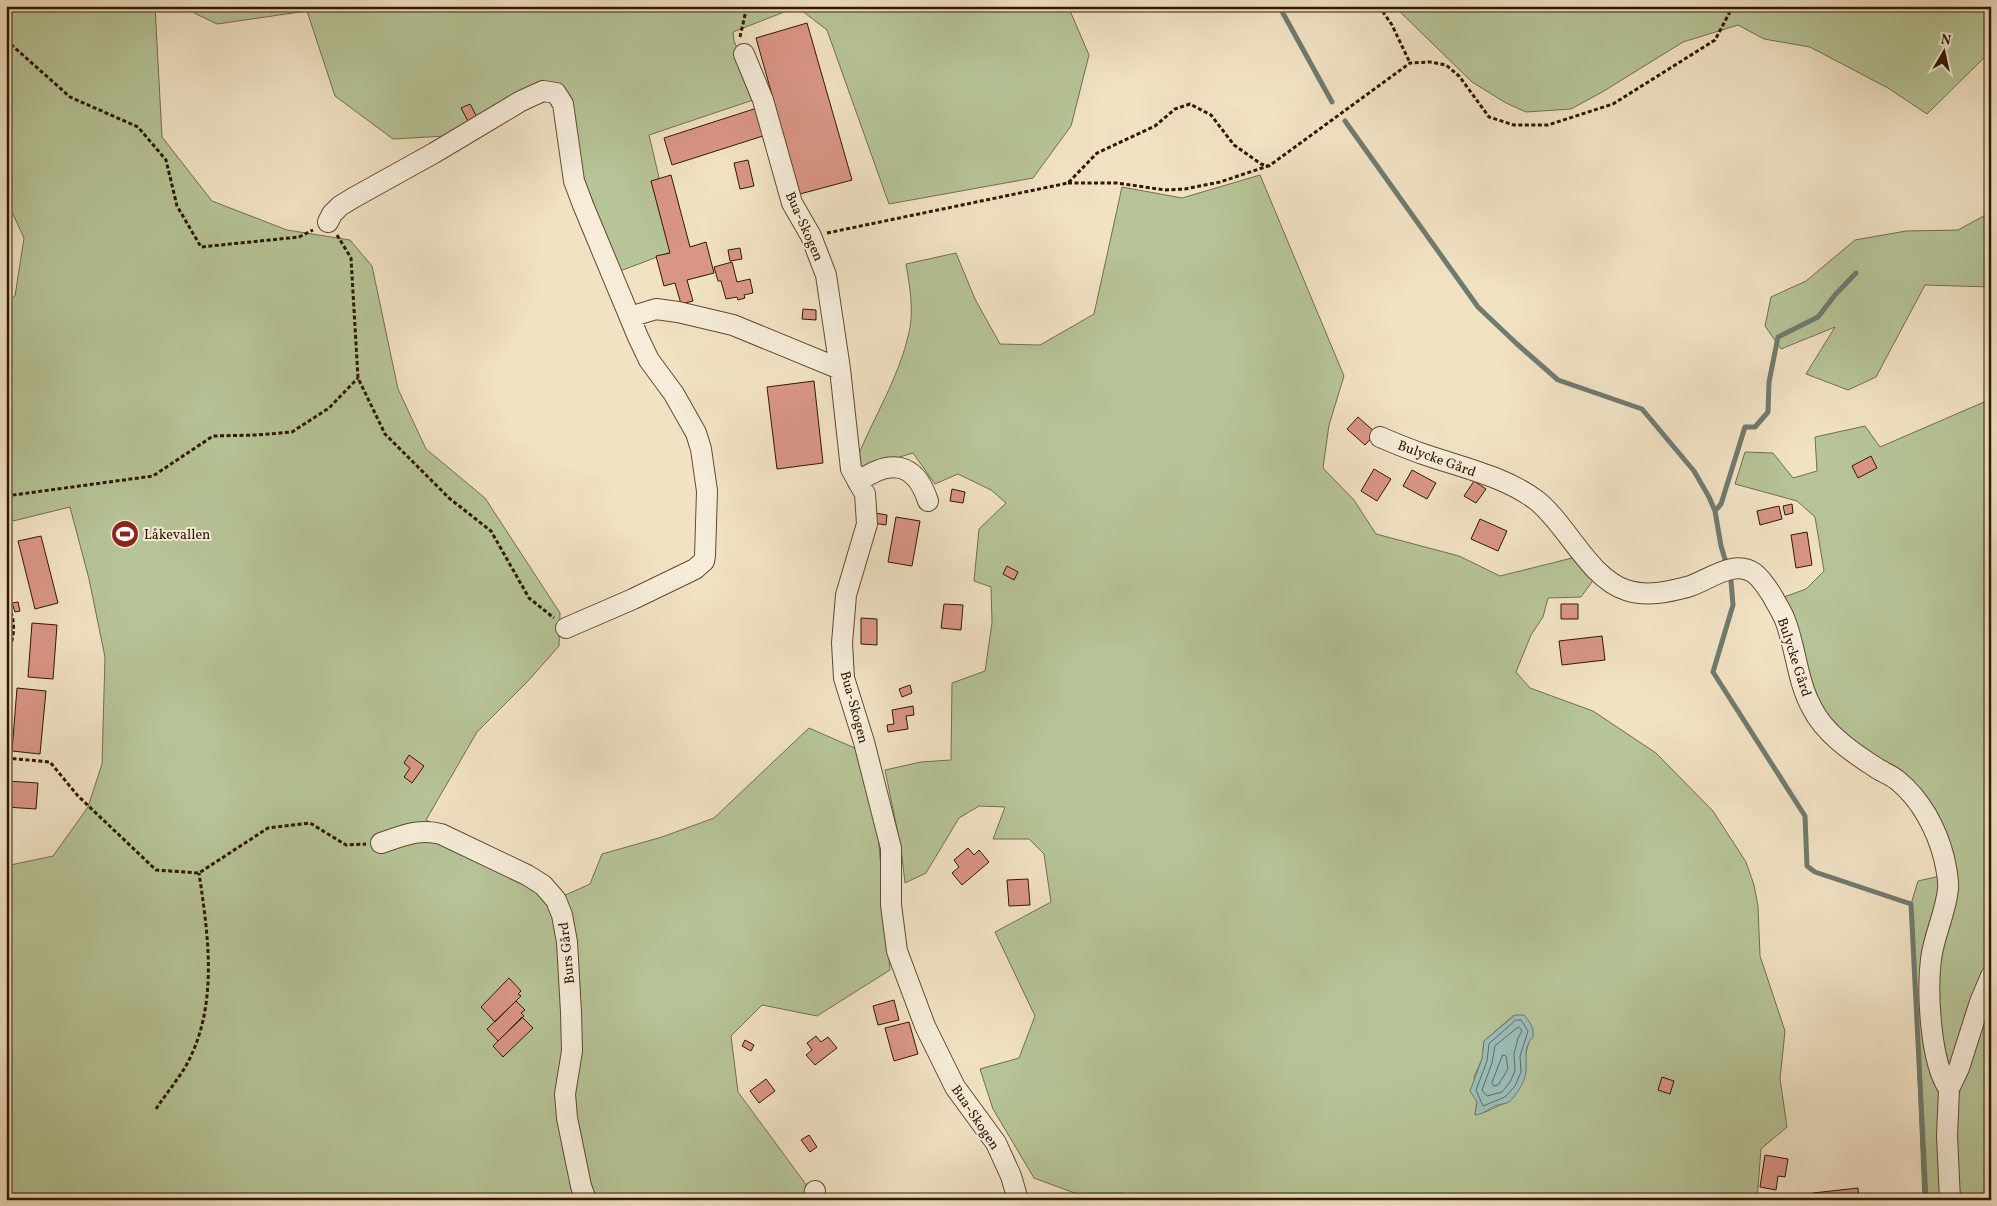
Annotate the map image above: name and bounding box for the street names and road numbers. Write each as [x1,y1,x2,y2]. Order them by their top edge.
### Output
street label: Bua-Skogen [780,189,827,264]
street label: Bulycke Gård [1395,436,1478,482]
street label: Bulycke Gård [1772,616,1815,699]
street label: Bua-Skogen [835,669,872,746]
street label: Burs Gård [555,921,580,985]
street label: Bua-Skogen [946,1082,1003,1154]

